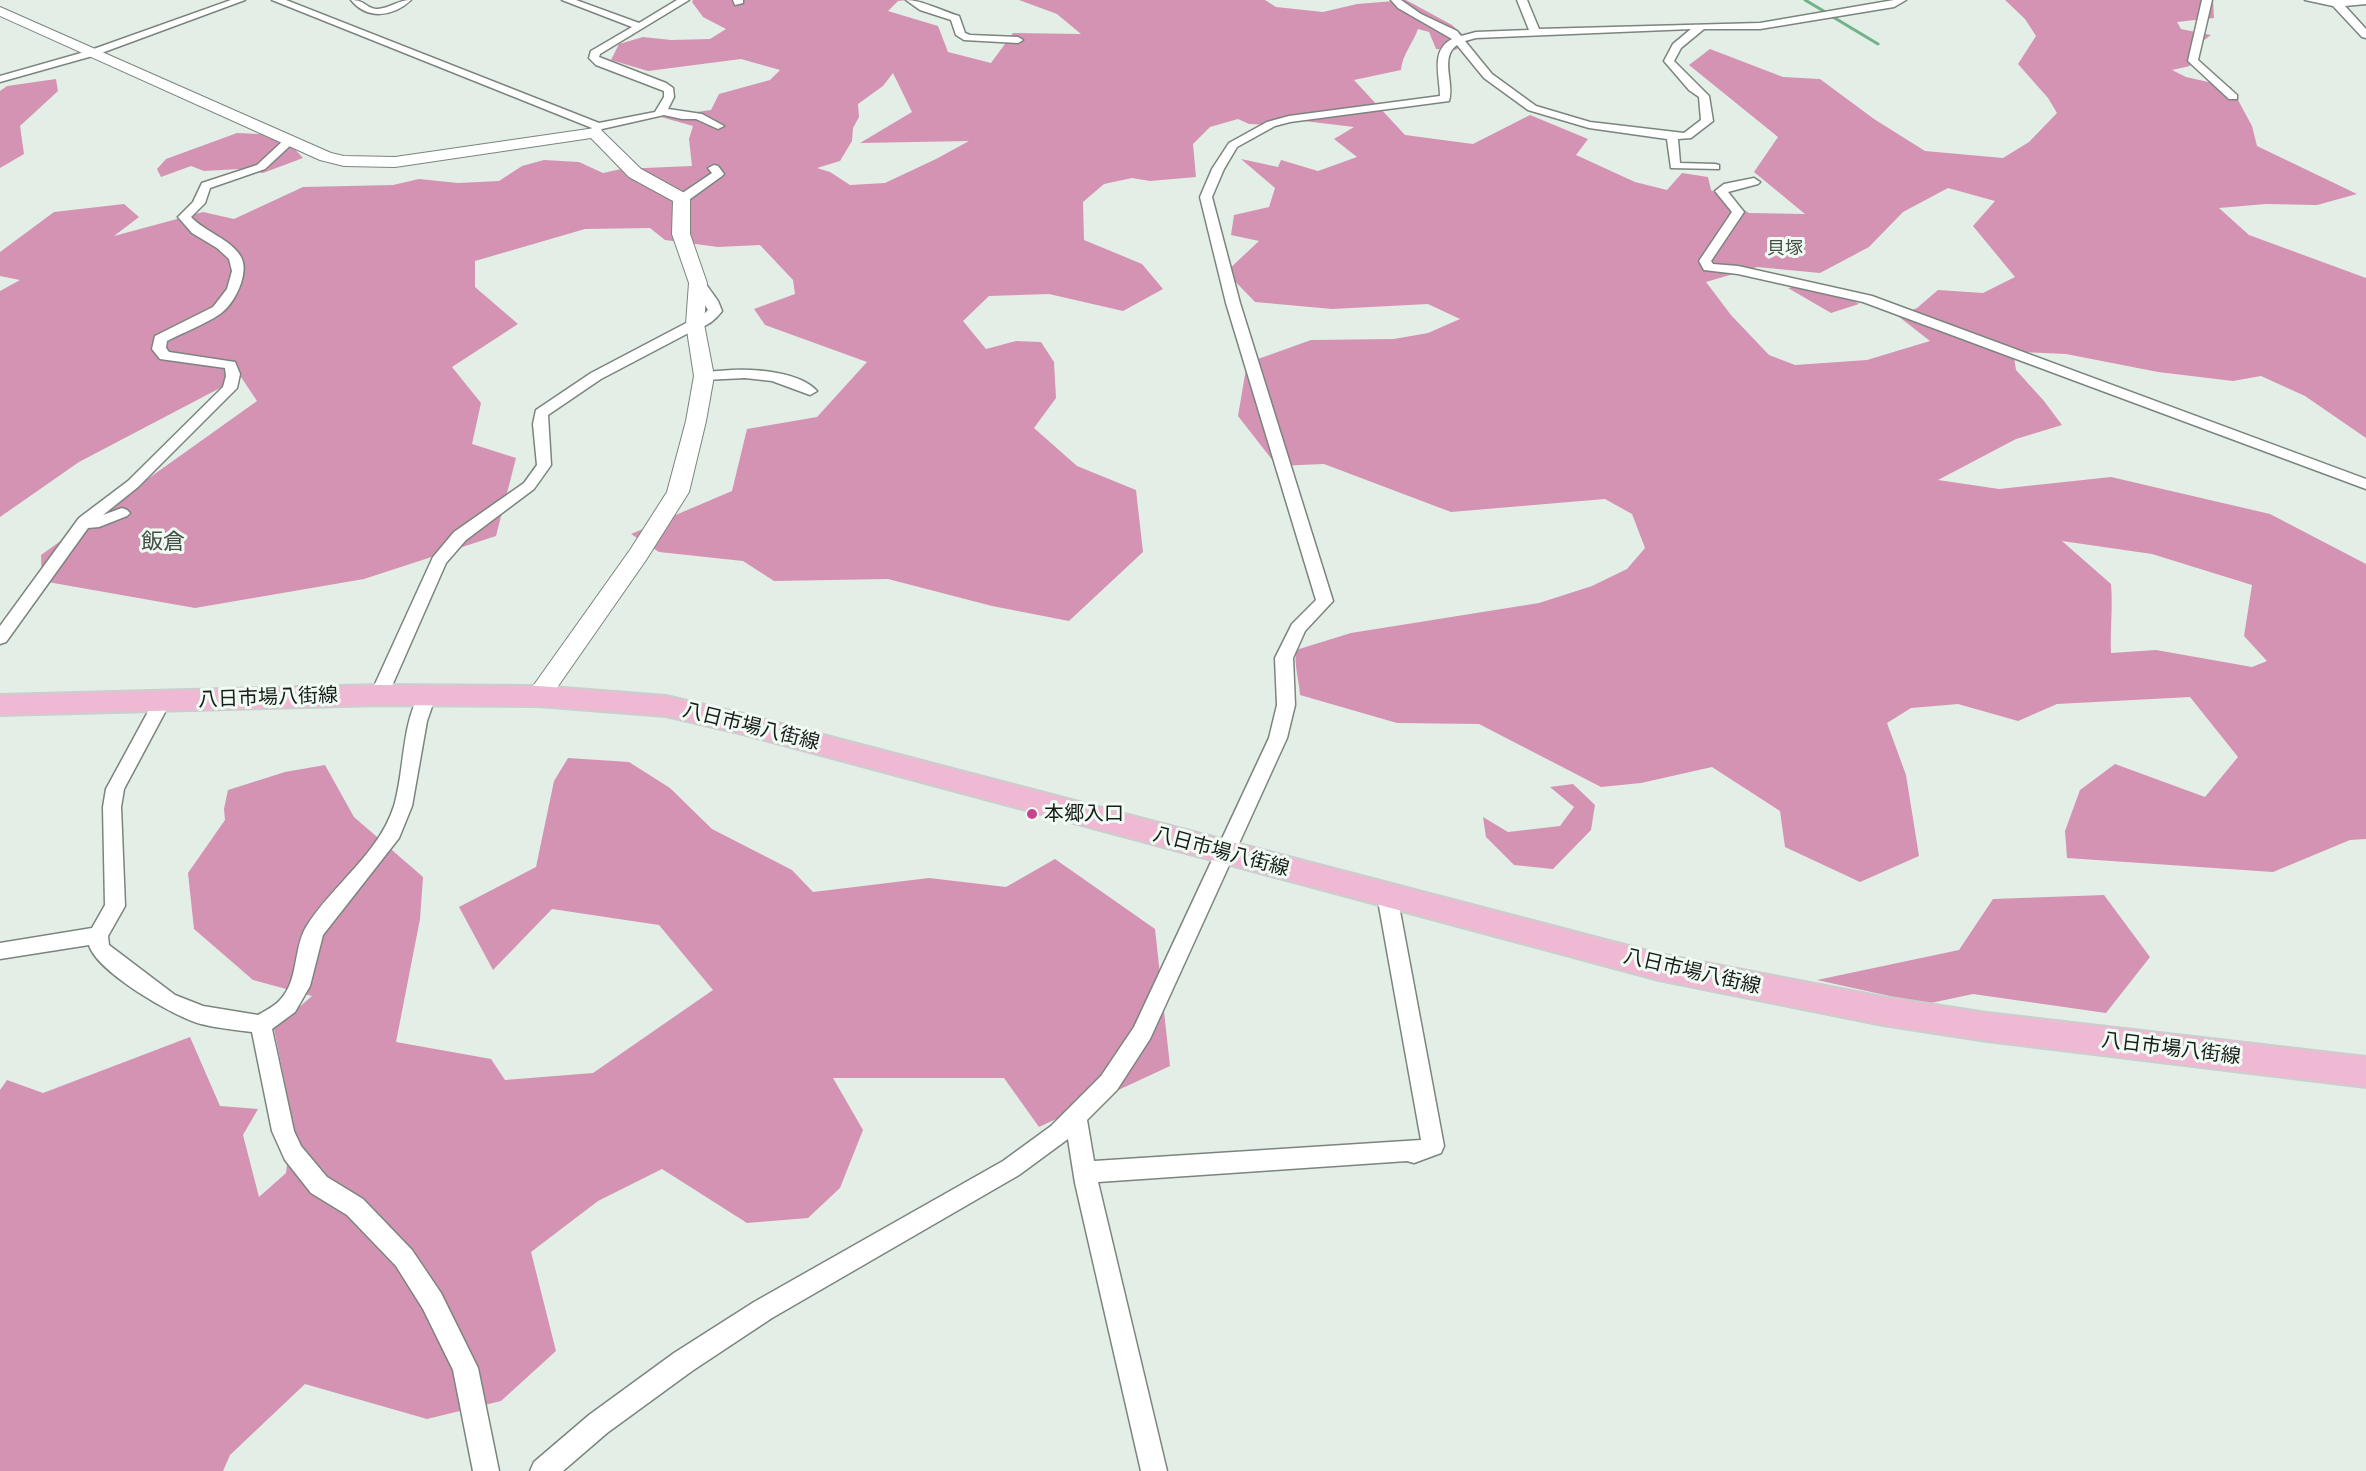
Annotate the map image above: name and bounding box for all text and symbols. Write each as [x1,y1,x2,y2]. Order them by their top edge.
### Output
district label: 貝塚 [1767,238,1803,260]
district label: 飯倉 [141,530,185,556]
street label: 八日市場八街線 [198,684,338,712]
street label: 八日市場八街線 [680,698,822,756]
place label: 本郷入口 [1044,802,1124,826]
marker: 本郷入口 [1025,807,1039,821]
street label: 八日市場八街線 [1150,822,1292,882]
street label: 八日市場八街線 [1621,945,1763,999]
street label: 八日市場八街線 [2100,1029,2242,1069]

